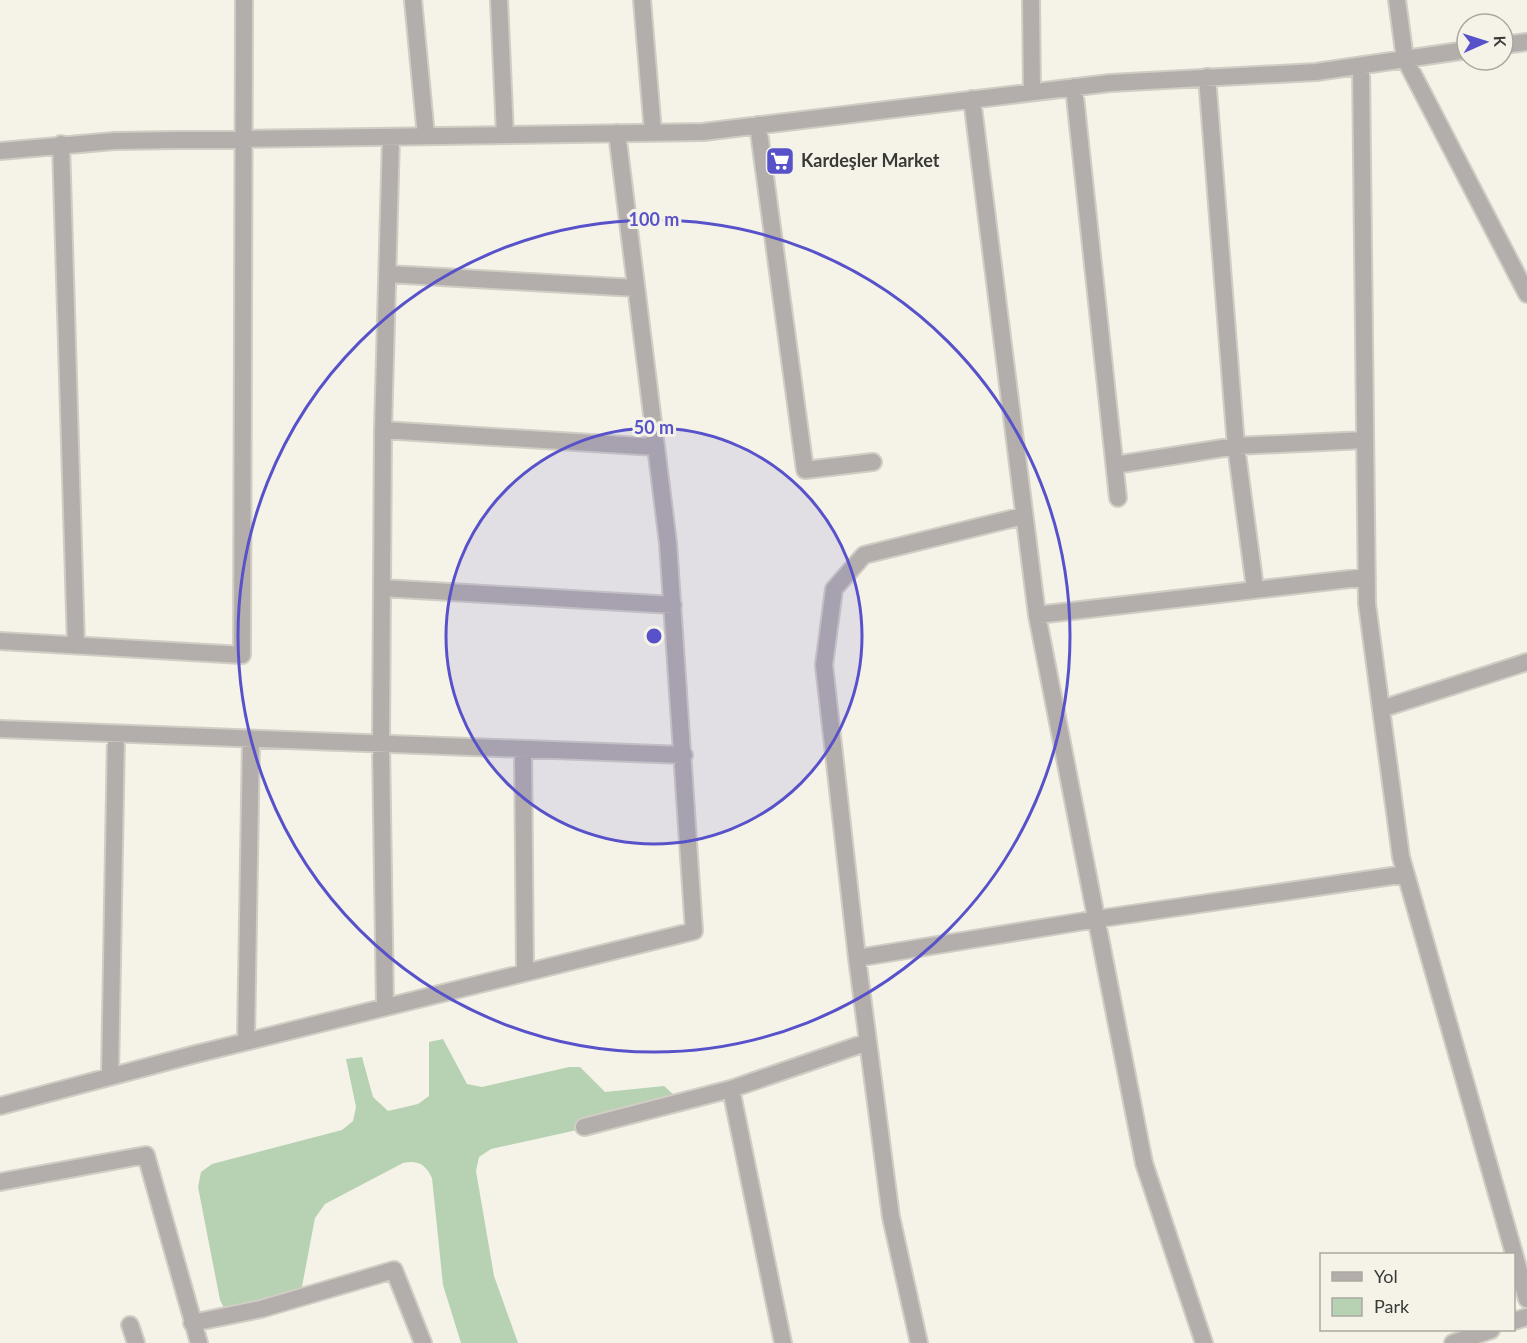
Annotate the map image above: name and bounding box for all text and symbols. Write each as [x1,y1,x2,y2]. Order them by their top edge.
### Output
north arrow [1455,12,1515,72]
text: K [1491,35,1510,48]
supermarket icon: Kardeşler Market [764,145,796,177]
place label: Kardeşler Market [801,149,940,171]
text: 100 m [629,208,679,230]
text: 50 m [634,416,674,438]
centre of rings [644,626,664,646]
legend [1320,1253,1515,1331]
text: Yol [1374,1265,1398,1287]
text: Park [1374,1295,1410,1317]

